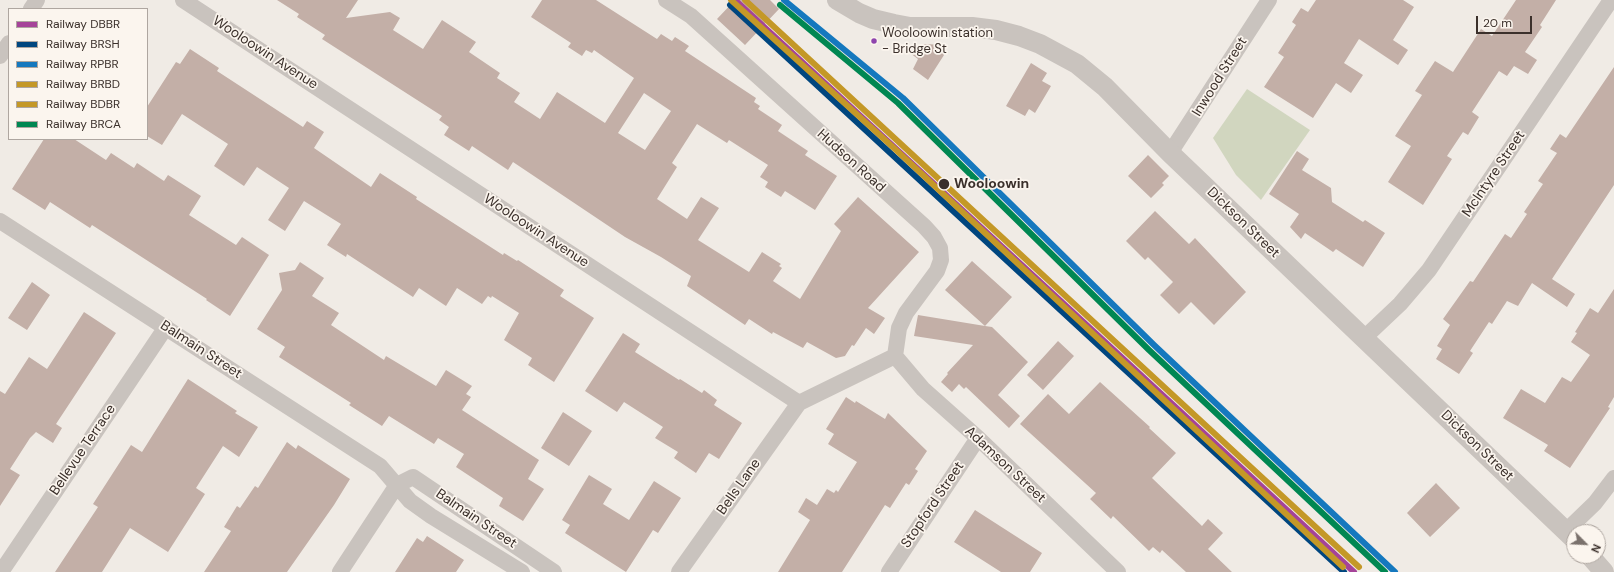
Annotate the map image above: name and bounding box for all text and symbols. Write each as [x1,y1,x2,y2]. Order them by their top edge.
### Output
legend [8,8,148,140]
scale bar [1478,8,1534,34]
street label: Wooloowin Avenue [209,13,321,93]
text: 20 m [1483,15,1512,31]
text: Railway DBBR [46,16,120,32]
place label: Wooloowin station - Bridge St [882,26,993,57]
street label: Inwood Street [1189,34,1251,120]
text: Railway BRSH [46,36,120,52]
marker: Wooloowin station - Bridge St [869,36,879,46]
text: Railway RPBR [46,56,119,72]
text: Railway BRBD [46,76,120,92]
text: Railway BDBR [46,96,120,112]
text: Railway BRCA [46,116,121,132]
street label: Hudson Road [813,126,889,196]
street label: McIntyre Street [1459,128,1529,220]
place label: Wooloowin [954,176,1029,192]
marker: Wooloowin [937,177,951,191]
street label: Dickson Street [1203,184,1283,262]
street label: Wooloowin Avenue [480,191,592,271]
street label: Balmain Street [157,317,245,383]
street label: Bellevue Terrace [46,401,120,499]
street label: Dickson Street [1437,407,1517,485]
street label: Adamson Street [961,423,1049,507]
street label: Bells Lane [714,456,764,518]
street label: Stopford Street [898,459,968,551]
street label: Balmain Street [432,486,520,552]
north arrow [1566,524,1606,564]
text: N [1588,542,1604,555]

